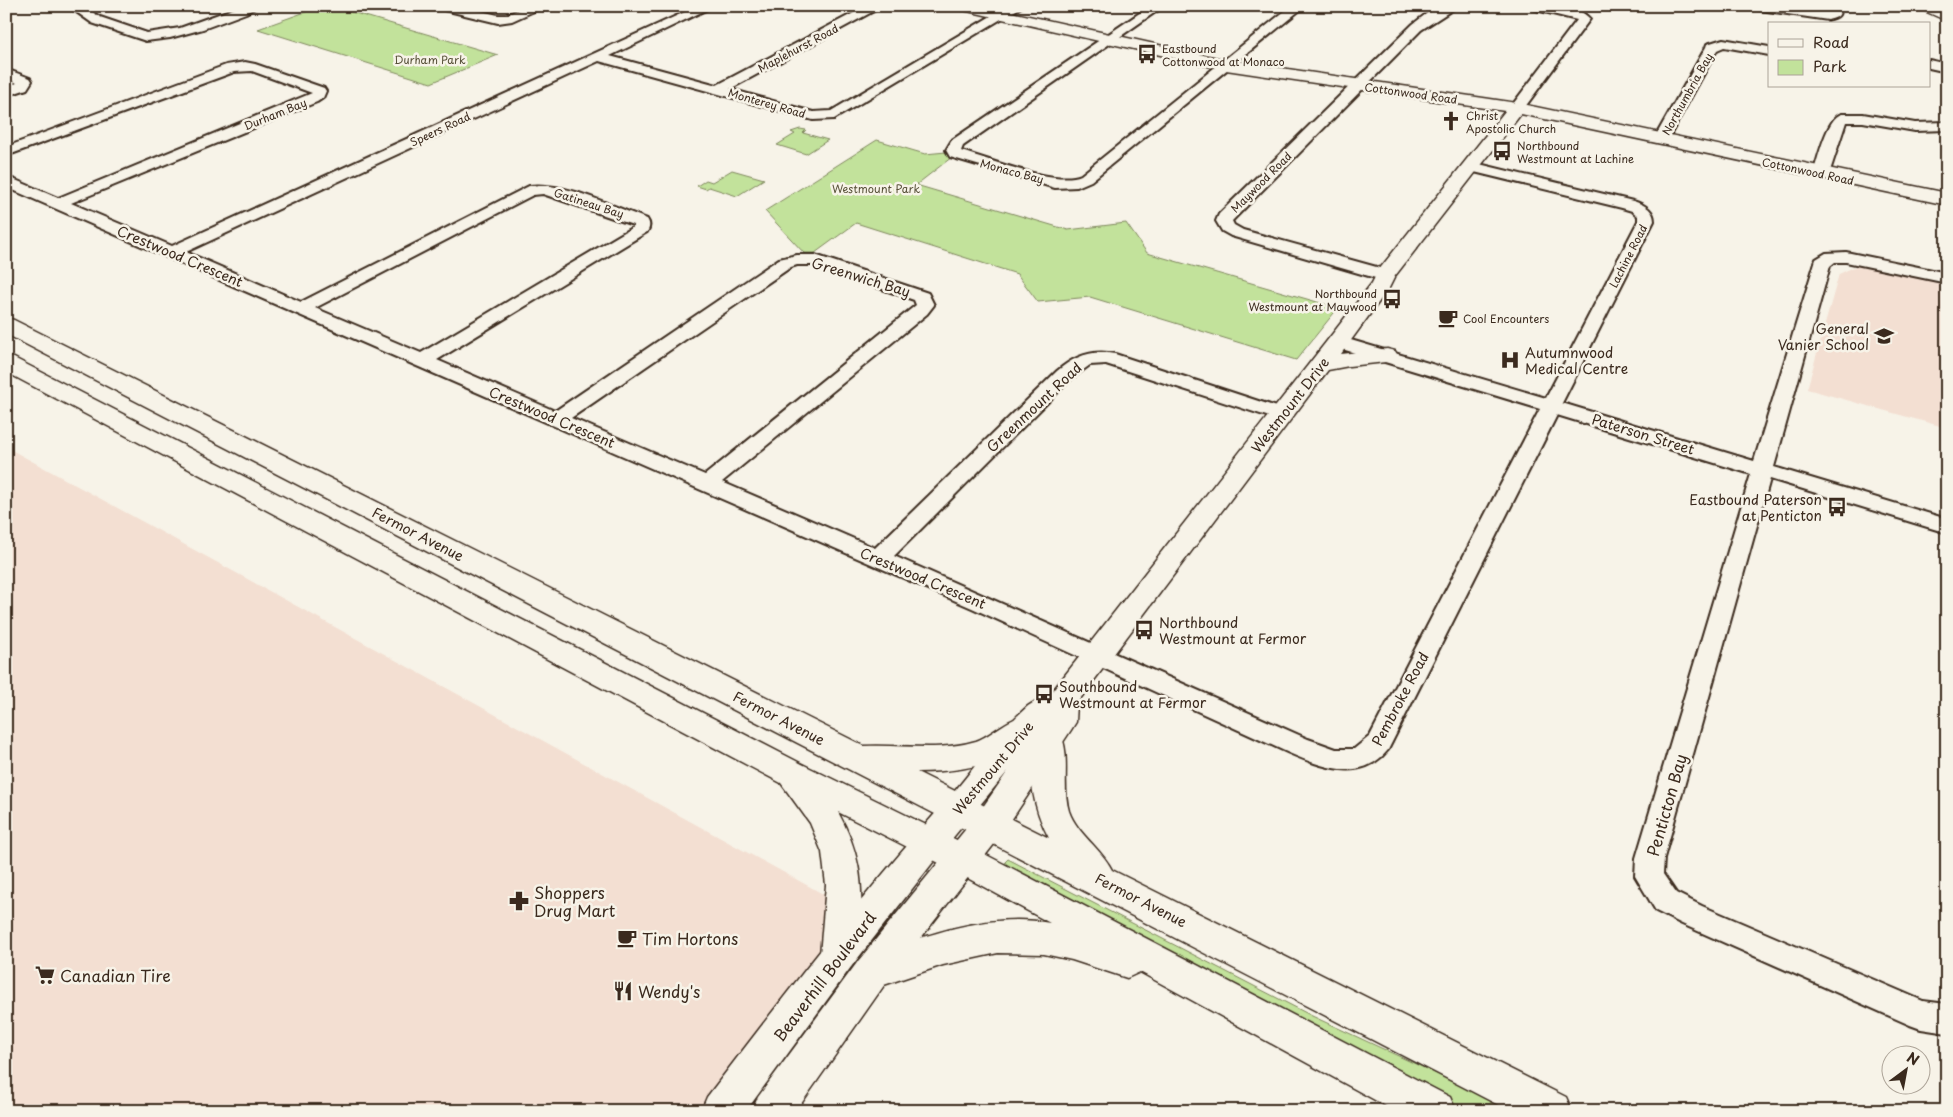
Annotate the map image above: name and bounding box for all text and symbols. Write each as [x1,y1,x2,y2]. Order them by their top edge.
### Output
street label: Maplehurst Road [755,20,841,76]
legend [1768,22,1930,88]
text: Road [1813,30,1849,53]
place label: Eastbound Cottonwood at Monaco [1162,40,1285,70]
bus stop icon: Eastbound Cottonwood at Monaco [1136,43,1158,65]
street label: Northumbria Bay [1657,50,1717,138]
park label: Durham Park [394,51,466,68]
text: Park [1813,54,1847,77]
street label: Cottonwood Road [1364,78,1458,108]
street label: Monterey Road [726,84,808,122]
street label: Durham Bay [241,94,309,134]
street label: Speers Road [407,107,473,150]
place label: Christ Apostolic Church [1466,107,1556,137]
church icon: Christ Apostolic Church [1440,110,1462,132]
place label: Northbound Westmount at Lachine [1517,137,1634,167]
bus stop icon: Northbound Westmount at Lachine [1491,140,1513,162]
street label: Maywood Road [1227,148,1295,216]
street label: Cottonwood Road [1760,153,1856,189]
street label: Monaco Bay [978,154,1046,188]
park label: Westmount Park [832,180,920,197]
street label: Gatineau Bay [552,184,626,222]
street label: Crestwood Crescent [114,220,247,292]
street label: Lachine Road [1605,221,1651,291]
street label: Greenwich Bay [809,252,913,302]
place label: Northbound Westmount at Maywood [1248,285,1377,315]
bus stop icon: Northbound Westmount at Maywood [1381,288,1403,310]
cafe icon: Cool Encounters [1437,307,1459,329]
place label: Cool Encounters [1463,310,1549,327]
place label: General Vanier School [1778,318,1869,355]
school or university icon: General Vanier School [1873,325,1895,347]
place label: Autumnwood Medical Centre [1525,342,1628,379]
hospital icon: Autumnwood Medical Centre [1499,349,1521,371]
street label: Westmount Drive [1246,353,1334,457]
street label: Greenmount Road [982,357,1086,457]
street label: Crestwood Crescent [486,381,619,453]
street label: Paterson Street [1589,408,1697,460]
place label: Eastbound Paterson at Penticton [1689,489,1822,526]
bus stop icon: Eastbound Paterson at Penticton [1826,496,1848,518]
street label: Fermor Avenue [368,502,468,566]
street label: Crestwood Crescent [857,542,990,614]
place label: Northbound Westmount at Fermor [1159,612,1307,649]
bus stop icon: Northbound Westmount at Fermor [1133,619,1155,641]
street label: Pembroke Road [1366,648,1434,750]
place label: Southbound Westmount at Fermor [1059,676,1207,713]
bus stop icon: Southbound Westmount at Fermor [1033,683,1055,705]
street label: Fermor Avenue [729,686,829,750]
street label: Westmount Drive [948,717,1038,819]
street label: Penticton Bay [1640,751,1692,859]
street label: Fermor Avenue [1091,868,1191,932]
place label: Shoppers Drug Mart [534,880,616,922]
pharmacy icon: Shoppers Drug Mart [508,890,530,912]
street label: Beaverhill Boulevard [767,906,881,1046]
place label: Tim Hortons [642,926,738,950]
cafe icon: Tim Hortons [616,927,638,949]
place label: Canadian Tire [60,963,171,987]
supermarket icon: Canadian Tire [34,964,56,986]
place label: Wendy's [638,979,700,1003]
restaurant icon: Wendy's [612,980,634,1002]
north arrow [1880,1044,1930,1094]
text: N [1903,1047,1923,1070]

